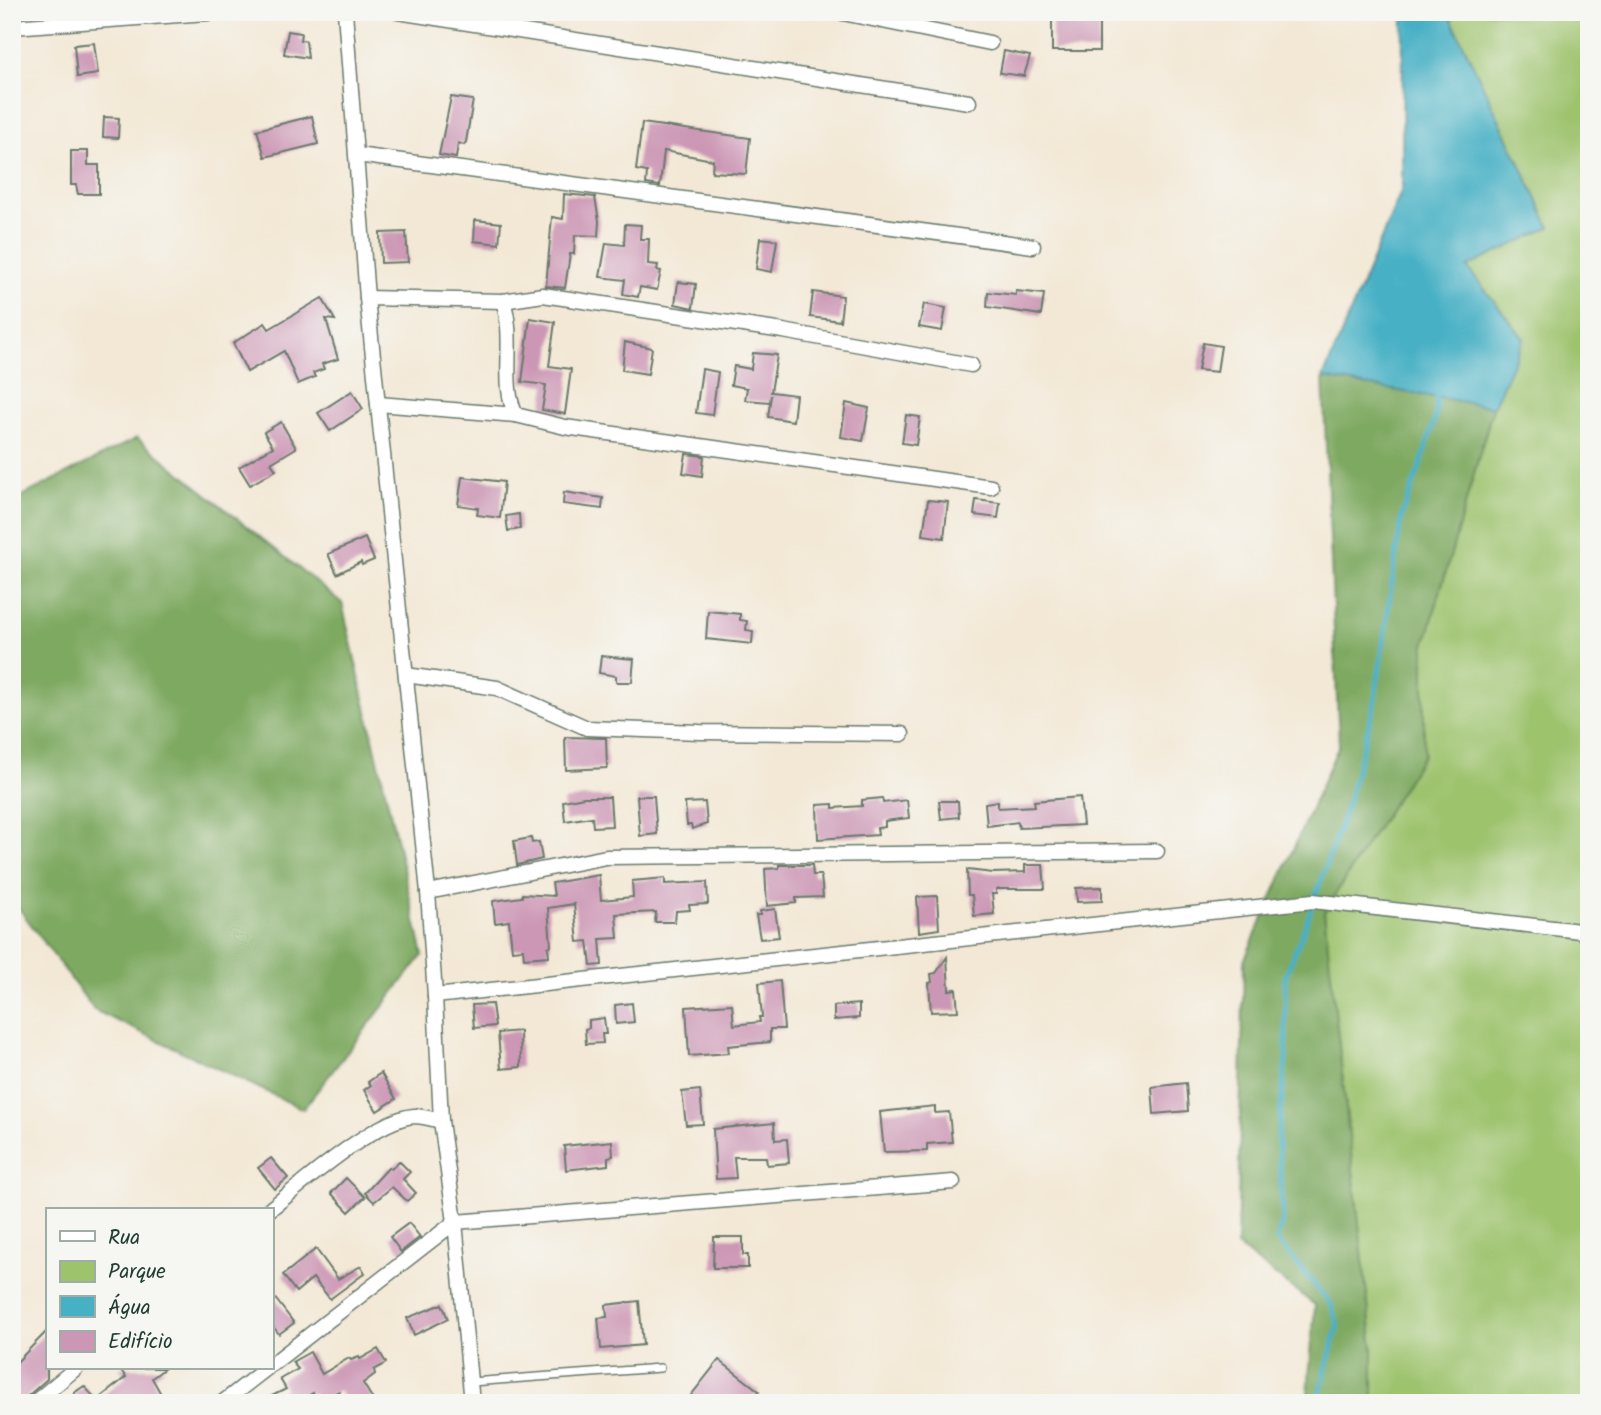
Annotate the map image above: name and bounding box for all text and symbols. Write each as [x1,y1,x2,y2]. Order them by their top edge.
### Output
legend [46,1208,273,1370]
text: Rua [108,1222,140,1255]
text: Parque [108,1256,166,1289]
text: Água [108,1292,151,1325]
text: Edifício [108,1326,173,1359]

